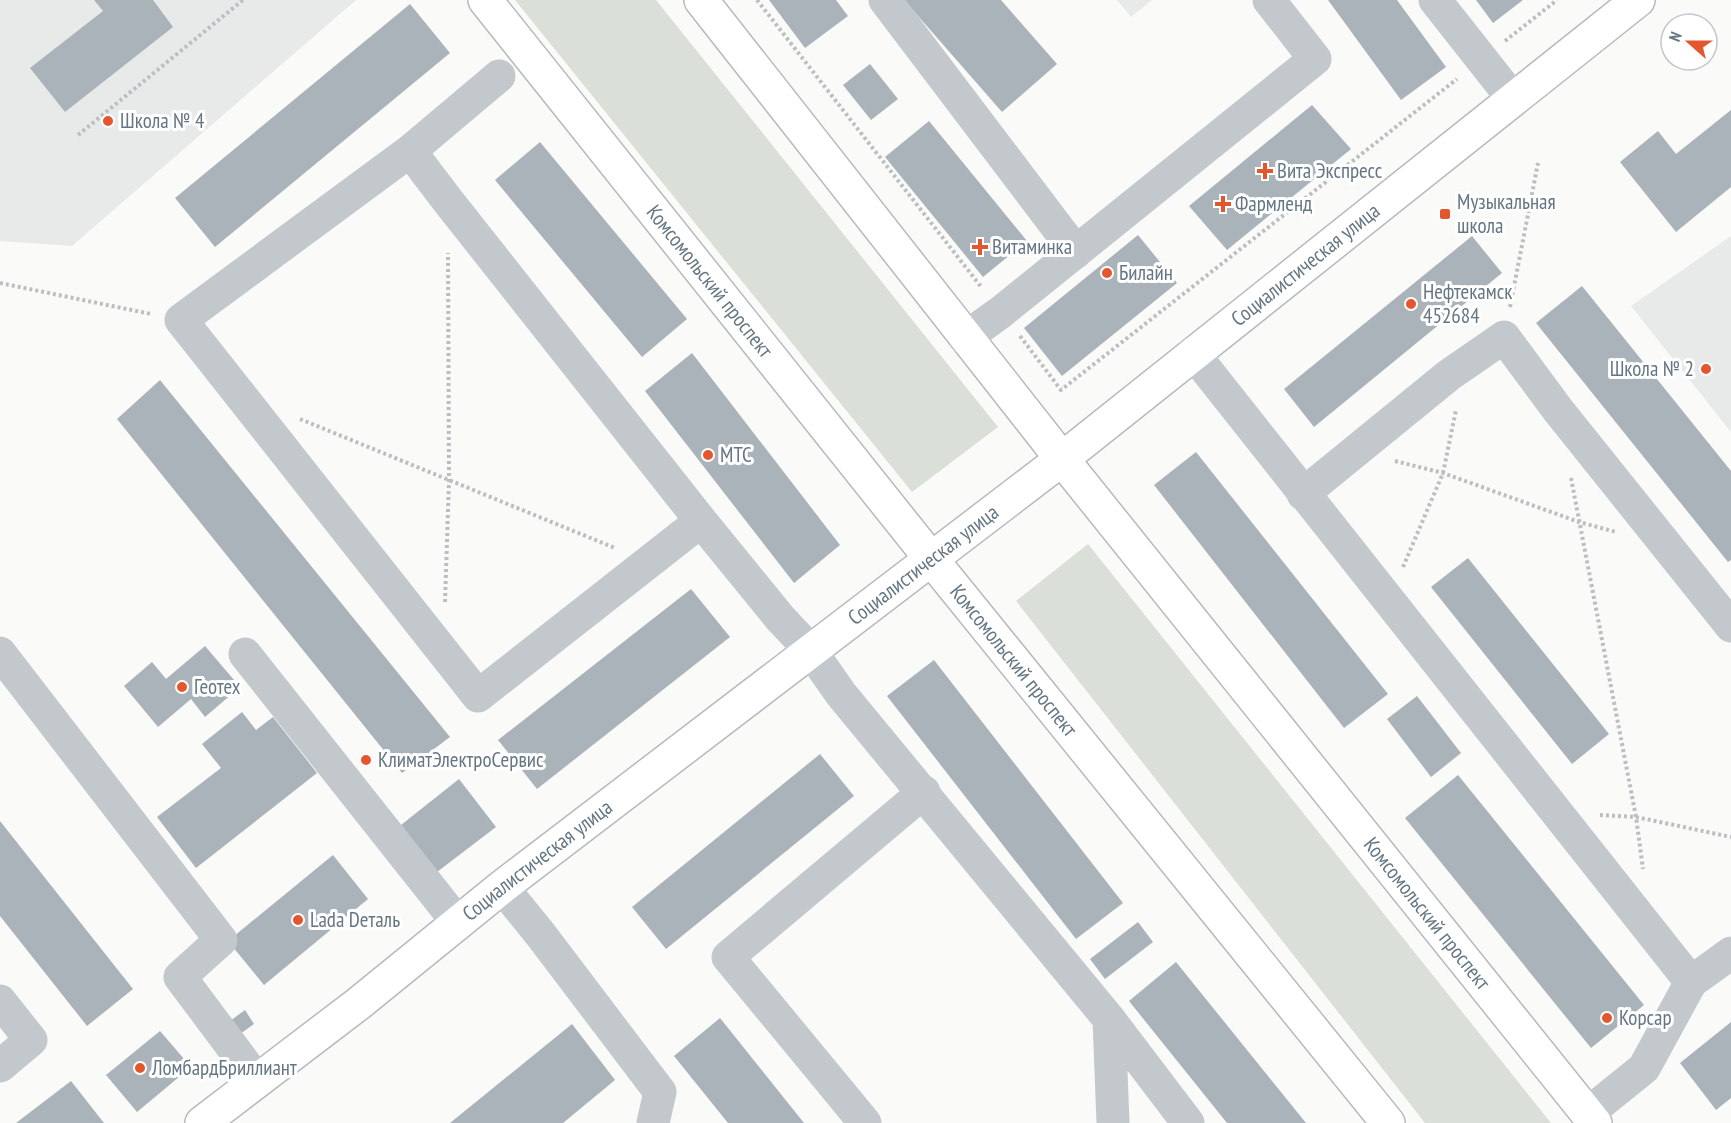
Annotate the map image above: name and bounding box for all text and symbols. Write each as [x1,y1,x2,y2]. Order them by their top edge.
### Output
north arrow [1659,12,1719,72]
text: N [1664,29,1686,44]
place label: Школа № 4 [120,107,205,134]
marker: Школа № 4 [101,114,115,128]
place label: Вита Экспресс [1277,157,1383,184]
marker: Вита Экспресс [1258,164,1272,178]
place label: Музыкальная школа [1457,188,1556,239]
place label: Фармленд [1235,190,1312,217]
marker: Фармленд [1216,197,1230,211]
street label: Социалистическая улица [1225,197,1385,332]
street label: Комсомольский проспект [641,199,779,363]
marker: Музыкальная школа [1438,207,1452,221]
place label: Витаминка [992,233,1072,260]
marker: Витаминка [973,240,987,254]
place label: Билайн [1119,259,1173,286]
marker: Билайн [1100,266,1114,280]
place label: Нефтекамск 452684 [1423,278,1512,329]
marker: Нефтекамск 452684 [1404,297,1418,311]
place label: Школа № 2 [1610,355,1694,382]
marker: Школа № 2 [1699,362,1713,376]
place label: МТС [720,441,752,468]
marker: МТС [701,448,715,462]
street label: Социалистическая улица [842,498,1004,631]
street label: Комсомольский проспект [944,579,1084,742]
place label: Геотех [194,673,241,700]
marker: Геотех [175,680,189,694]
place label: КлиматЭлектроСервис [378,746,544,773]
marker: КлиматЭлектроСервис [359,753,373,767]
street label: Социалистическая улица [457,794,618,927]
street label: Комсомольский проспект [1358,832,1497,995]
place label: Lada Dеталь [310,906,400,933]
marker: Lada Dеталь [291,913,305,927]
place label: Корсар [1619,1004,1672,1031]
marker: Корсар [1600,1011,1614,1025]
place label: ЛомбардБриллиант [151,1054,297,1081]
marker: ЛомбардБриллиант [133,1061,147,1075]

